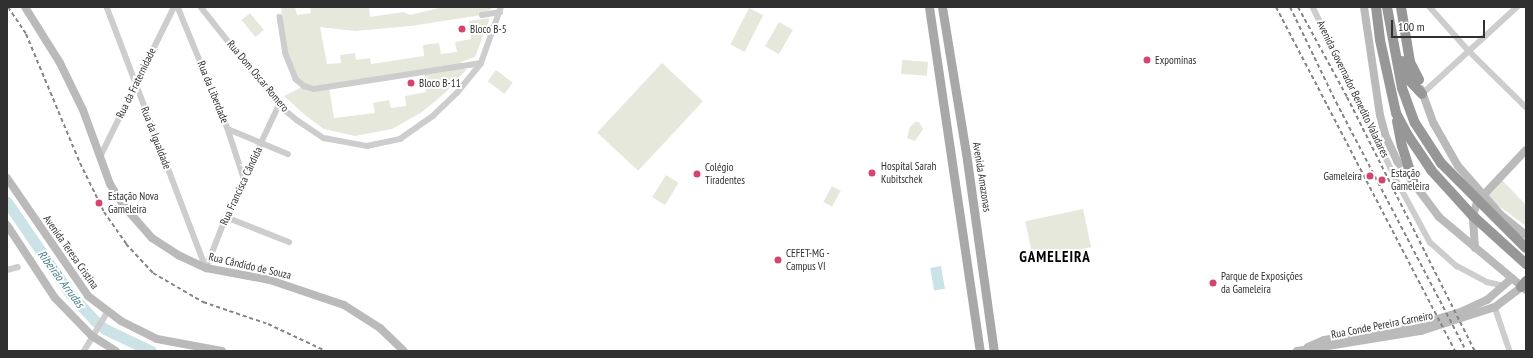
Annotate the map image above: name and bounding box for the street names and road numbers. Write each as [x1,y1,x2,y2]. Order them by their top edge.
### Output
street label: Avenida Governador Benedito Valadares [1314,18,1392,160]
street label: Rua Dom Oscar Romero [224,38,292,114]
street label: Rua da Fraternidade [113,46,159,120]
street label: Rua da Liberdade [195,59,231,125]
street label: Rua da Igualdade [138,105,174,171]
street label: Avenida Amazonas [970,141,994,213]
street label: Rua Francisca Cândida [217,145,265,227]
street label: Avenida Teresa Cristina [41,212,101,292]
street label: Rua Cândido de Souza [207,250,293,282]
street label: Rua Conde Pereira Carneiro [1330,309,1434,341]

